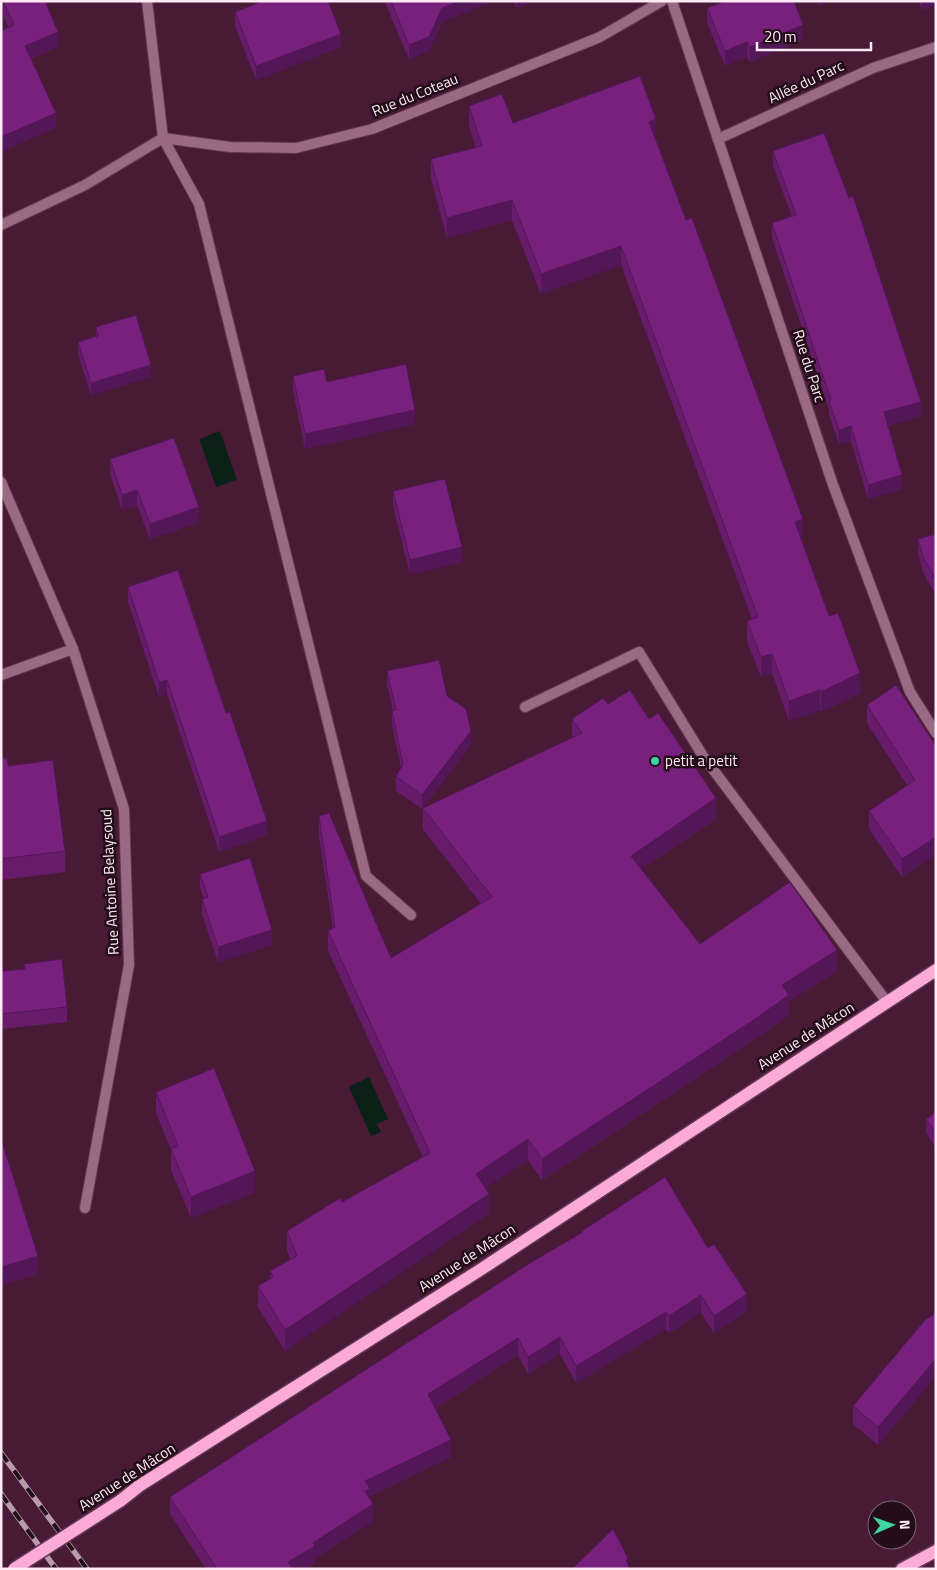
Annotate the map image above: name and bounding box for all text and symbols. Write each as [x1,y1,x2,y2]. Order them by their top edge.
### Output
scale bar [757,20,871,52]
text: 20 m [764,25,797,48]
street label: Allée du Parc [764,54,848,109]
street label: Rue du Coteau [368,67,462,122]
street label: Rue du Parc [787,327,832,405]
place label: petit a petit [665,749,738,772]
marker: petit a petit [649,755,661,767]
street label: Rue Antoine Belaysoud [94,809,125,956]
street label: Avenue de Mâcon [753,996,859,1076]
street label: Avenue de Mâcon [414,1218,520,1298]
street label: Avenue de Mâcon [74,1437,180,1517]
north arrow [867,1500,917,1550]
text: N [895,1519,916,1530]

